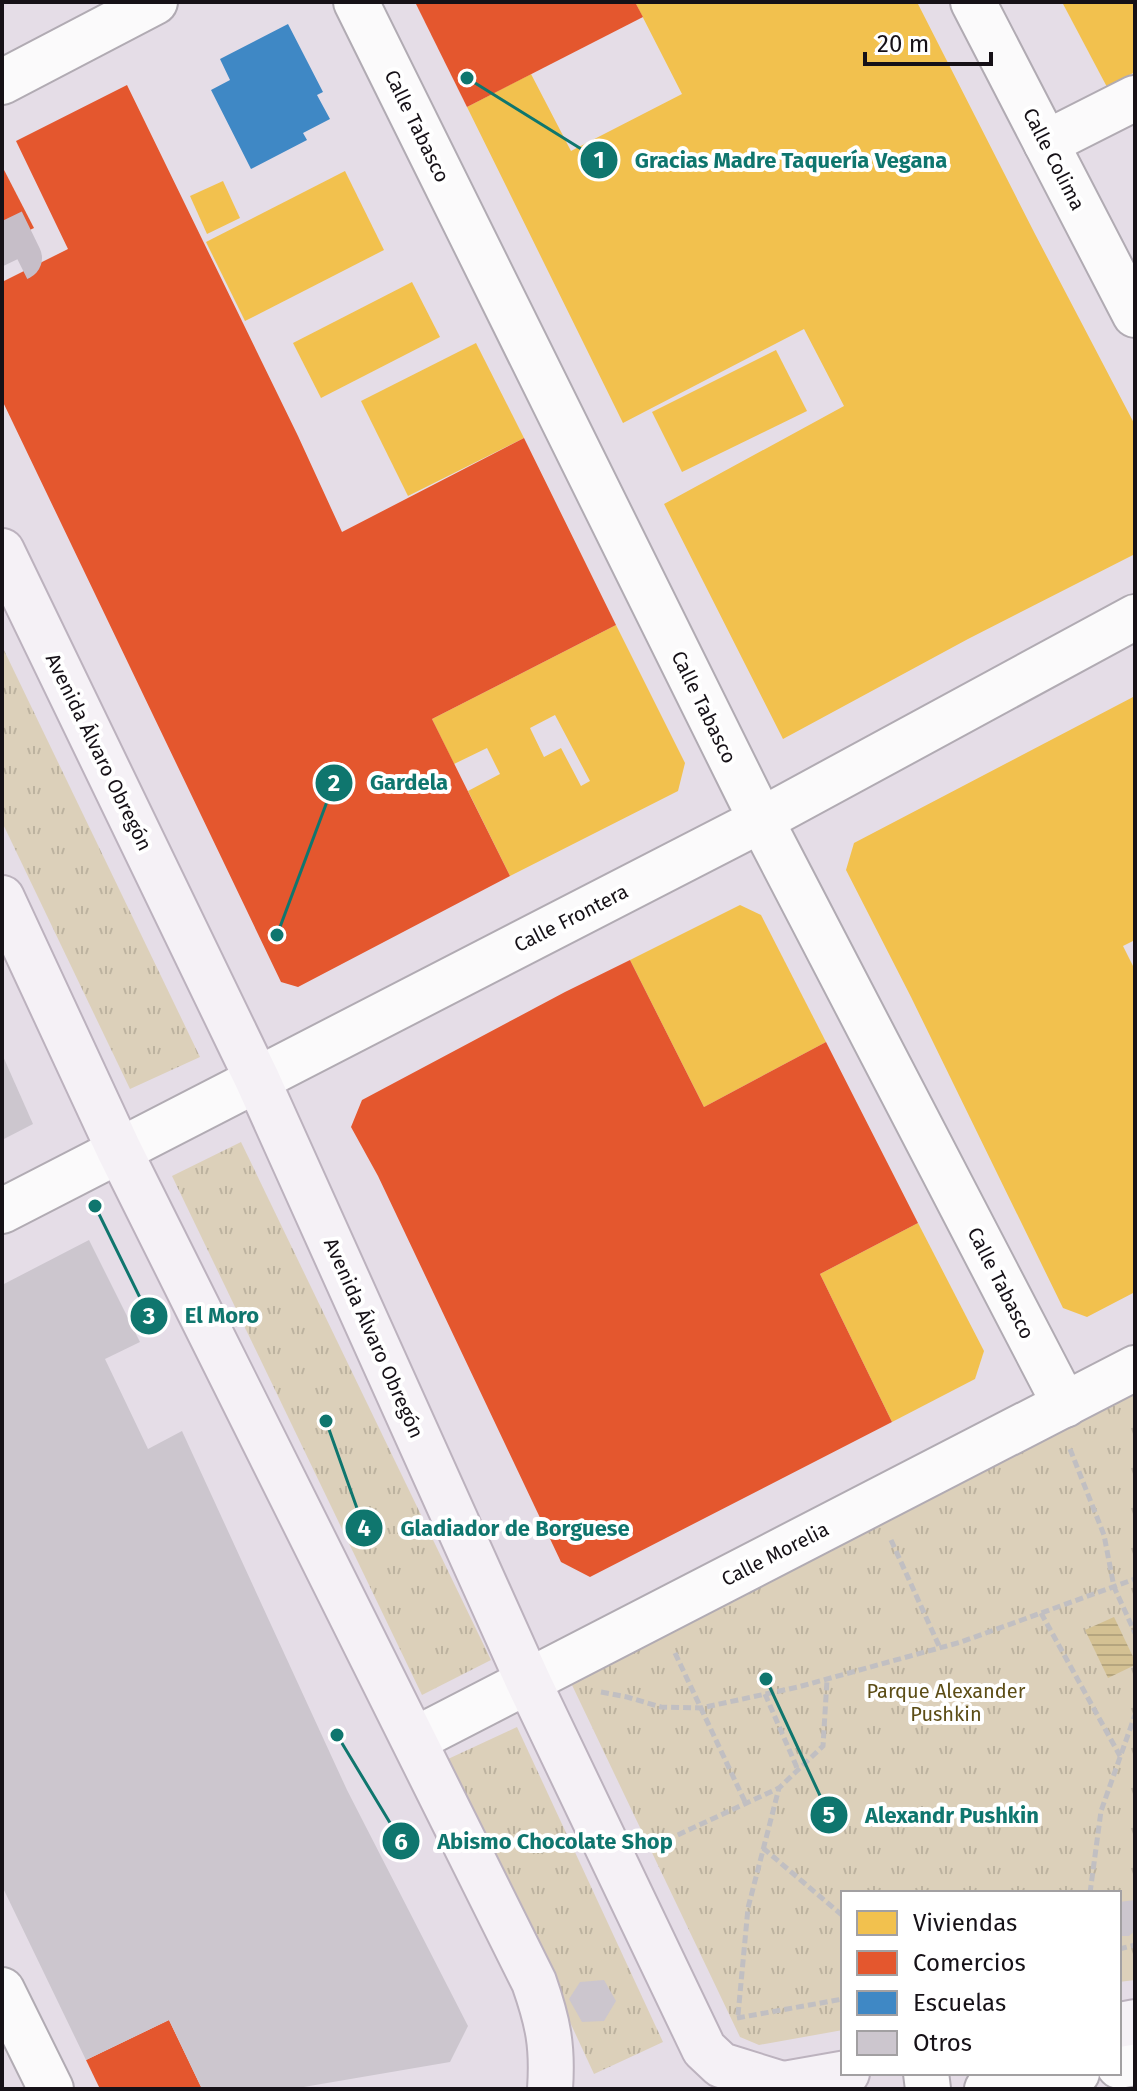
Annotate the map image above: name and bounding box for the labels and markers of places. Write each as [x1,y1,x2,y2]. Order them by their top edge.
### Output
callout: Gracias Madre Taquería Vegana [579,137,963,183]
callout: Gardela [314,760,464,806]
callout: El Moro [129,1293,275,1339]
callout: Gladiador de Borguese [344,1505,645,1551]
callout: Alexandr Pushkin [809,1792,1055,1838]
callout: Abismo Chocolate Shop [381,1818,689,1864]

